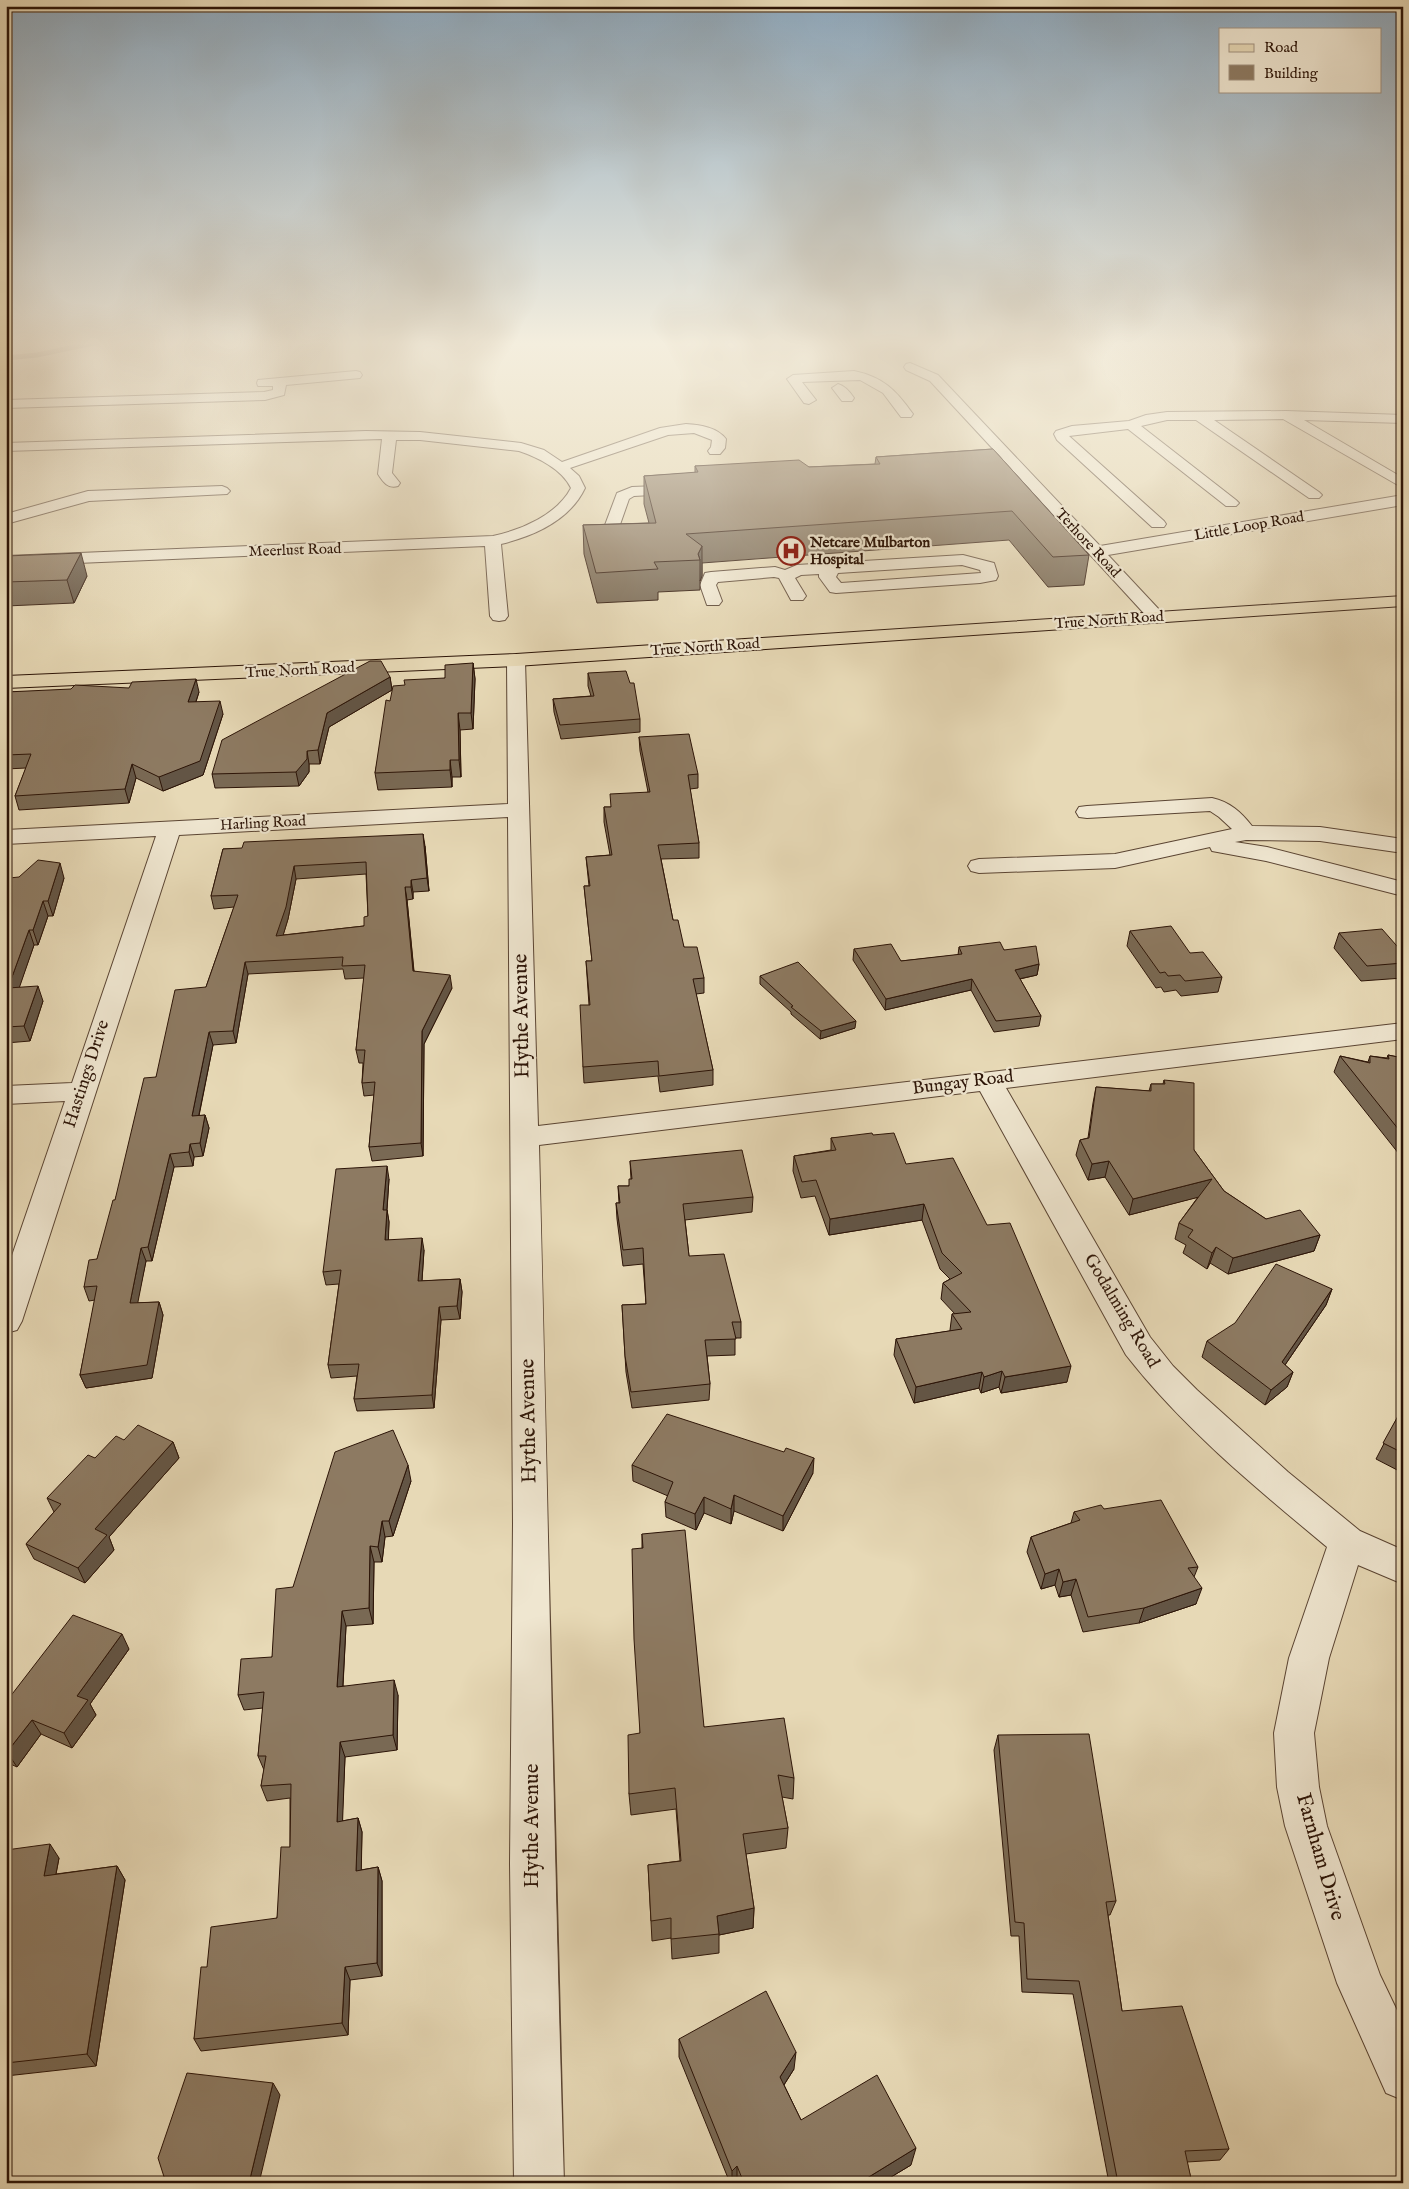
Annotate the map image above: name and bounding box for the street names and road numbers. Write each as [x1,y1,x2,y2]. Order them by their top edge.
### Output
street label: Terhore Road [1051,505,1125,582]
street label: Little Loop Road [1192,507,1306,545]
street label: Meerlust Road [248,539,343,561]
street label: True North Road [1054,607,1165,633]
street label: True North Road [650,634,761,660]
street label: True North Road [245,658,356,682]
street label: Harling Road [219,811,308,835]
street label: Hythe Avenue [507,953,537,1079]
street label: Hastings Drive [59,1017,115,1131]
street label: Bungay Road [911,1065,1015,1101]
street label: Godalming Road [1078,1250,1164,1373]
street label: Hythe Avenue [514,1358,544,1484]
street label: Hythe Avenue [519,1763,546,1888]
street label: Farnham Drive [1289,1790,1351,1924]

